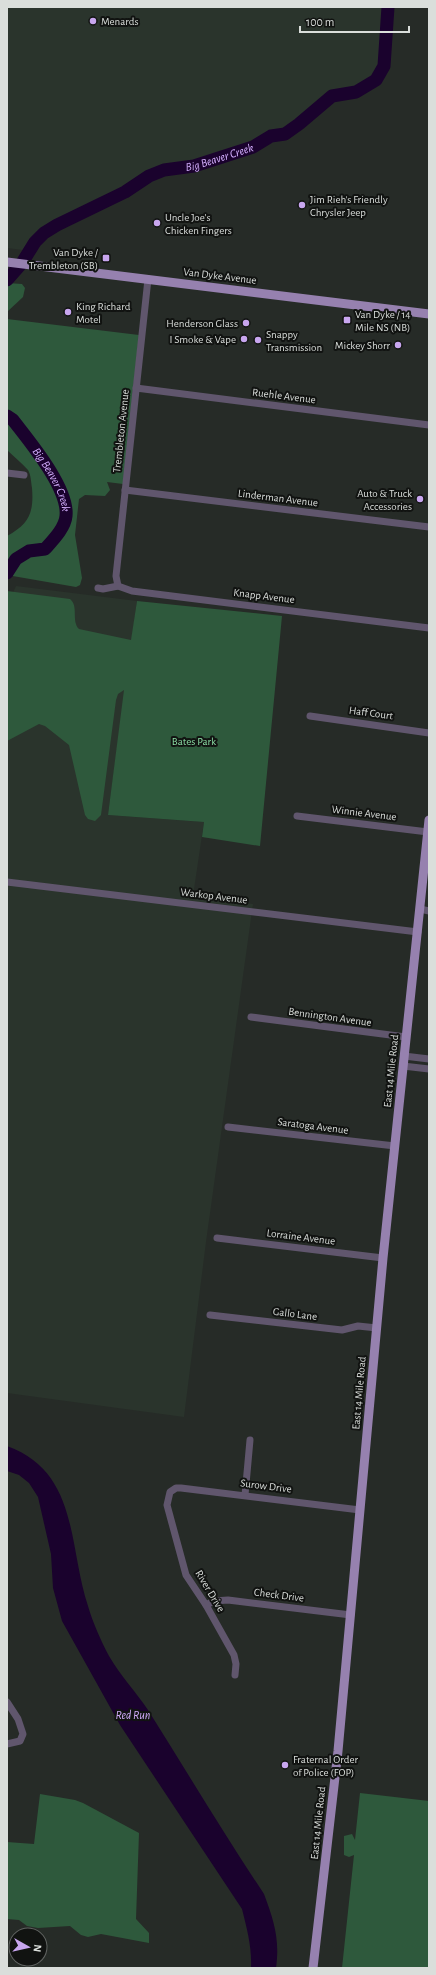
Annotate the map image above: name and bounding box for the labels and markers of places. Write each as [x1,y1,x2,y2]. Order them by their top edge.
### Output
marker: Menards [88,16,98,26]
place label: Menards [101,16,139,27]
place label: Jim Rieh's Friendly Chrysler Jeep [310,194,388,218]
marker: Jim Rieh's Friendly Chrysler Jeep [297,200,307,210]
place label: Uncle Joe’s Chicken Fingers [165,212,232,236]
marker: Uncle Joe’s Chicken Fingers [152,218,162,228]
place label: Van Dyke / Trembleton (SB) [29,247,99,271]
marker: Van Dyke / Trembleton (SB) [101,253,111,263]
place label: King Richard Motel [76,301,131,325]
marker: King Richard Motel [63,307,73,317]
place label: Van Dyke / 14 Mile NS (NB) [355,309,411,333]
marker: Van Dyke / 14 Mile NS (NB) [342,315,352,325]
place label: Henderson Glass [166,318,238,329]
marker: Henderson Glass [241,318,251,328]
place label: Snappy Transmission [266,329,322,353]
place label: I Smoke & Vape [169,334,236,345]
marker: I Smoke & Vape [239,334,249,344]
marker: Snappy Transmission [253,335,263,345]
place label: Mickey Shorr [335,340,390,351]
marker: Mickey Shorr [393,340,403,350]
place label: Auto & Truck Accessories [357,488,412,512]
marker: Auto & Truck Accessories [415,494,425,504]
place label: Fraternal Order of Police (FOP) [293,1754,358,1778]
marker: Fraternal Order of Police (FOP) [280,1760,290,1770]

